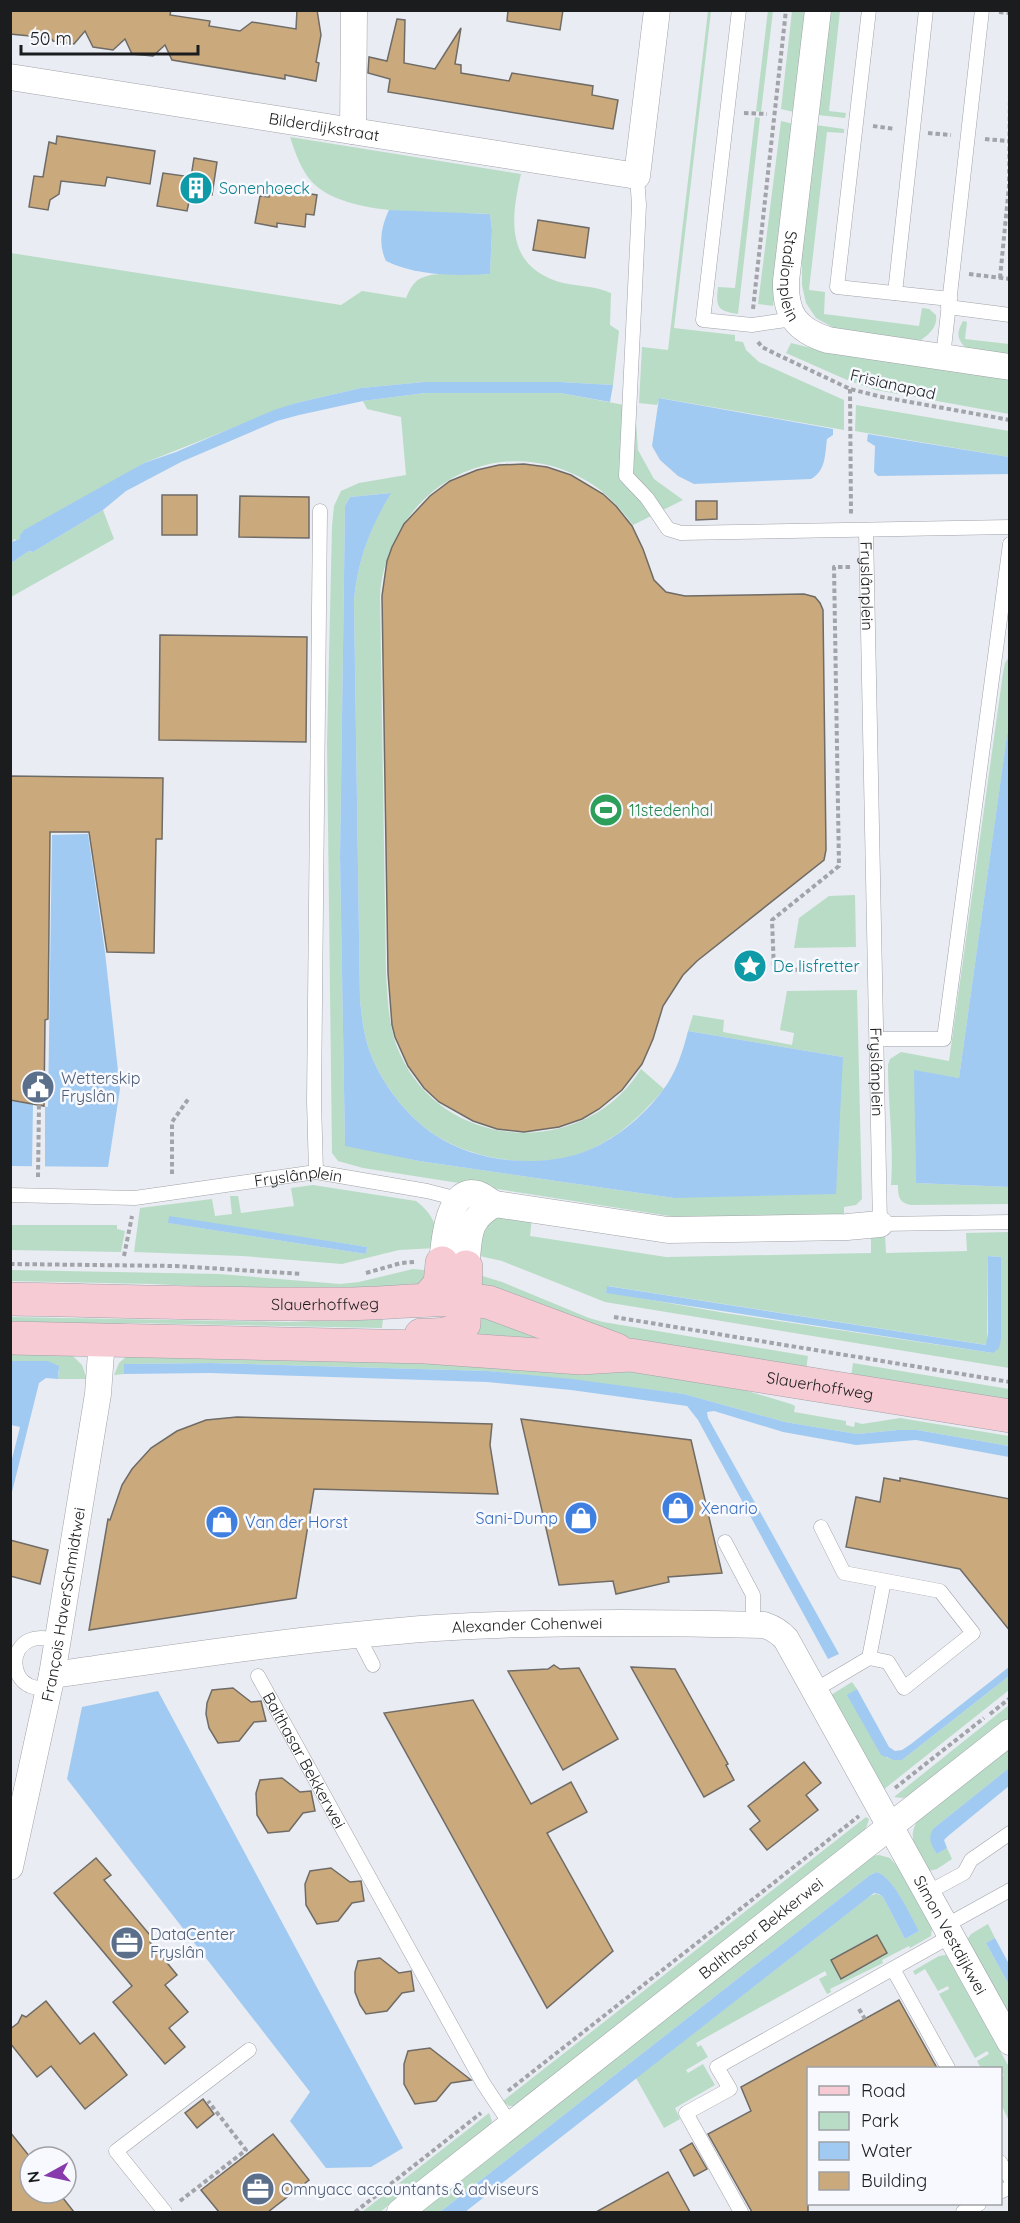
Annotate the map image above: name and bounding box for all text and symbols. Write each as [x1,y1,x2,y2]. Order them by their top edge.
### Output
scale bar [21,18,198,56]
text: 50 m [30,27,72,50]
street label: Bilderdijkstraat [267,108,381,145]
building icon: Sonenhoeck [178,170,214,206]
place label: Sonenhoeck [219,178,310,198]
street label: Stadionplein [776,230,804,325]
street label: Frisianapad [848,364,938,404]
street label: Fryslânplein [856,541,878,631]
sports icon: 11stedenhal [588,792,624,828]
place label: 11stedenhal [629,800,713,820]
place icon: De Iisfretter [732,948,768,984]
place label: De Iisfretter [773,956,860,976]
street label: Fryslânplein [866,1027,888,1117]
place label: Wetterskip Fryslân [61,1068,140,1106]
public building icon: Wetterskip Fryslân [20,1069,56,1105]
street label: Fryslânplein [253,1162,344,1191]
street label: Slauerhoffweg [271,1293,379,1314]
street label: Slauerhoffweg [765,1367,875,1404]
shop icon: Xenario [660,1490,696,1526]
place label: Xenario [701,1498,758,1518]
shop icon: Sani-Dump [563,1500,599,1536]
shop icon: Van der Horst [204,1504,240,1540]
street label: François HaverSchmidtwei [37,1506,89,1703]
place label: Sani-Dump [476,1508,558,1528]
place label: Van der Horst [245,1512,348,1532]
street label: Alexander Cohenwei [451,1613,602,1637]
street label: Balthasar Bekkerwei [259,1688,350,1832]
street label: Simon Vestdijkwei [909,1872,992,1998]
street label: Balthasar Bekkerwei [695,1873,827,1983]
place label: DataCenter Fryslân [150,1924,235,1962]
office icon: DataCenter Fryslân [109,1925,145,1961]
legend [807,2067,1002,2205]
text: Road [861,2079,906,2102]
text: Park [861,2109,899,2132]
text: Water [861,2139,912,2162]
north arrow [18,2145,78,2205]
text: Building [861,2169,927,2192]
text: N [22,2170,44,2184]
office icon: Omnyacc accountants & adviseurs [240,2171,276,2207]
place label: Omnyacc accountants & adviseurs [281,2179,539,2199]

